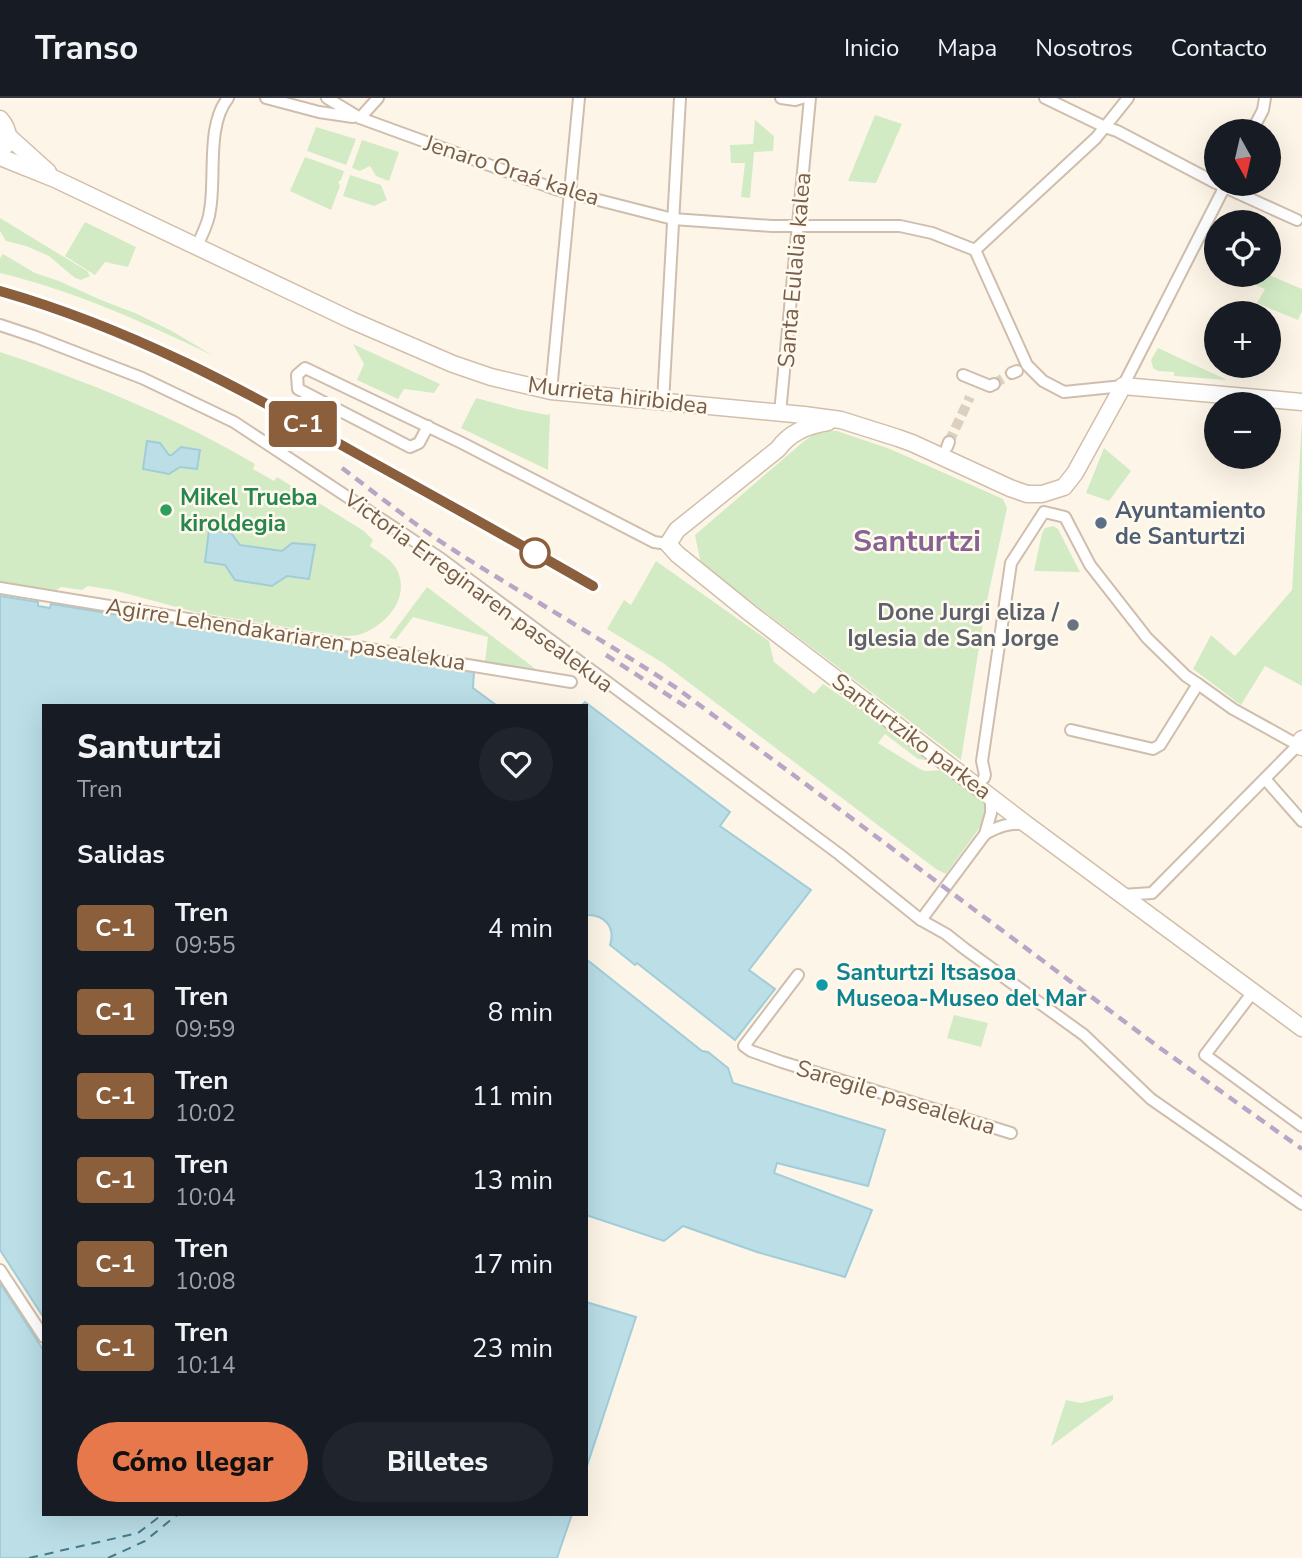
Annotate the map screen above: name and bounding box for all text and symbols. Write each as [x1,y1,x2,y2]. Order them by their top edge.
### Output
text: Transo [35,26,138,71]
text: Inicio [844,32,899,64]
text: Mapa [937,32,997,64]
text: Nosotros [1035,32,1133,64]
text: Contacto [1171,32,1267,64]
north arrow [1204,119,1281,196]
map controls [1204,119,1281,469]
street label: Jenaro Oraá kalea [419,127,603,213]
street label: Santa Eulalia kalea [771,171,818,369]
button: locate [1204,210,1281,287]
button: + [1204,301,1281,378]
street label: Murrieta hiribidea [526,369,710,422]
button: − [1204,392,1281,469]
line badge: C-1 [263,401,343,447]
text: C-1 [283,408,323,440]
place label: Mikel Trueba kiroldegia [180,482,318,539]
street label: Victoria Erreginaren pasealekua [337,482,620,700]
place label: Ayuntamiento de Santurtzi [1115,495,1266,552]
marker: Mikel Trueba kiroldegia [158,502,174,518]
marker: Ayuntamiento de Santurtzi [1093,515,1109,531]
district label: Santurtzi [853,521,981,562]
unlabelled marker [520,538,550,568]
street label: Agirre Lehendakariaren pasealekua [104,591,468,678]
place label: Done Jurgi eliza / Iglesia de San Jorge [847,597,1060,654]
marker: Done Jurgi eliza / Iglesia de San Jorge [1065,617,1081,633]
street label: Santurtziko parkea [825,666,998,807]
text: Santurtzi [77,725,222,770]
button: heart [479,727,553,801]
text: Tren [77,774,122,805]
text: Salidas [77,837,165,872]
text: Tren [175,895,228,930]
text: 4 min [488,911,553,946]
text: C-1 [95,912,136,944]
text: 09:55 [175,930,235,961]
place label: Santurtzi Itsasoa Museoa-Museo del Mar [836,957,1087,1014]
marker: Santurtzi Itsasoa Museoa-Museo del Mar [814,977,830,993]
text: Tren [175,979,228,1014]
text: 8 min [488,995,553,1030]
text: C-1 [95,996,136,1028]
text: 09:59 [175,1014,235,1045]
street label: Saregile pasealekua [792,1052,999,1143]
text: Tren [175,1063,228,1098]
text: 11 min [472,1079,553,1114]
text: C-1 [95,1080,136,1112]
text: 10:02 [175,1098,235,1129]
text: Tren [175,1147,228,1182]
text: 13 min [472,1163,553,1198]
text: C-1 [95,1164,136,1196]
text: 10:04 [175,1182,235,1213]
text: Tren [175,1231,228,1266]
text: 17 min [472,1247,553,1282]
text: C-1 [95,1248,136,1280]
text: 10:08 [175,1266,235,1297]
text: Tren [175,1315,228,1350]
text: 23 min [472,1331,553,1366]
text: C-1 [95,1332,136,1364]
text: 10:14 [175,1350,235,1381]
button: Cómo llegar [77,1422,308,1502]
button: Billetes [322,1422,553,1502]

